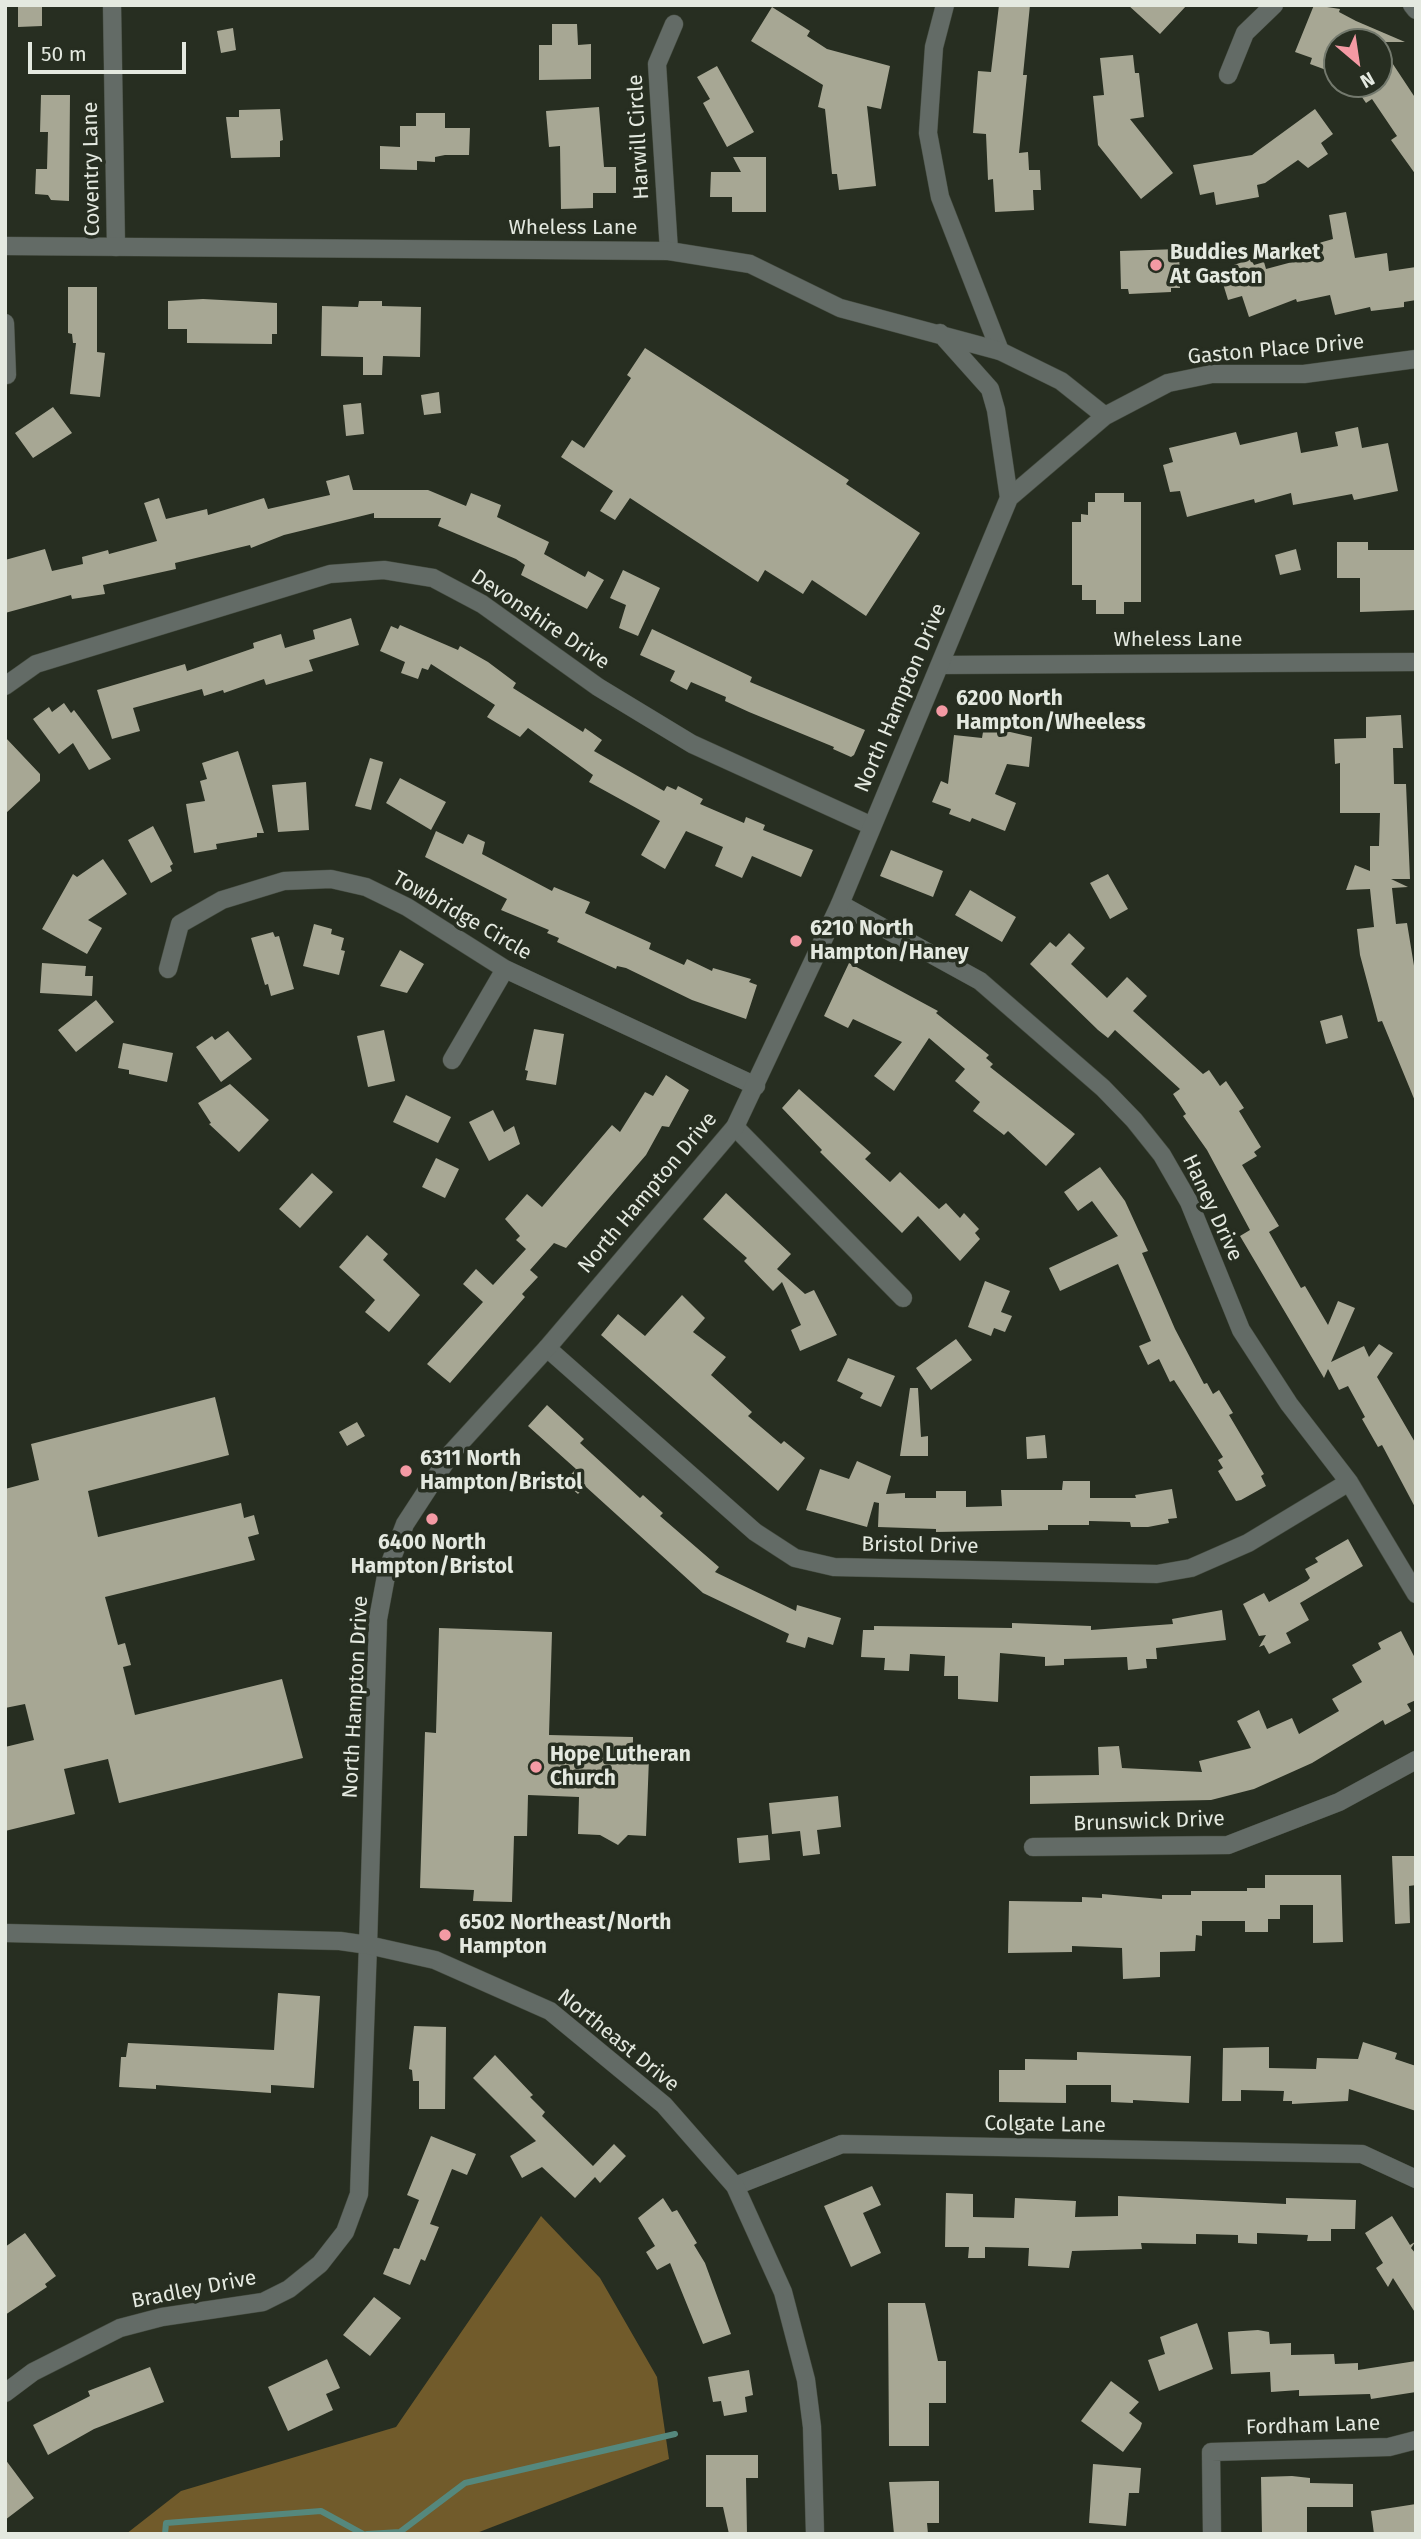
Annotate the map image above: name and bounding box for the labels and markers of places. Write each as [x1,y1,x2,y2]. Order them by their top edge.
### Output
place label: Buddies Market At Gaston [1170,240,1320,290]
marker: Buddies Market At Gaston [1148,257,1164,273]
place label: 6200 North Hampton/Wheeless [956,686,1146,736]
marker: 6200 North Hampton/Wheeless [934,703,950,719]
place label: 6210 North Hampton/Haney [810,916,969,966]
marker: 6210 North Hampton/Haney [788,933,804,949]
place label: 6311 North Hampton/Bristol [420,1446,582,1496]
marker: 6311 North Hampton/Bristol [398,1463,414,1479]
marker: 6400 North Hampton/Bristol [424,1511,440,1527]
place label: 6400 North Hampton/Bristol [351,1530,513,1580]
place label: Hope Lutheran Church [550,1742,691,1792]
marker: Hope Lutheran Church [528,1759,544,1775]
place label: 6502 Northeast/North Hampton [459,1910,671,1960]
marker: 6502 Northeast/North Hampton [437,1927,453,1943]

